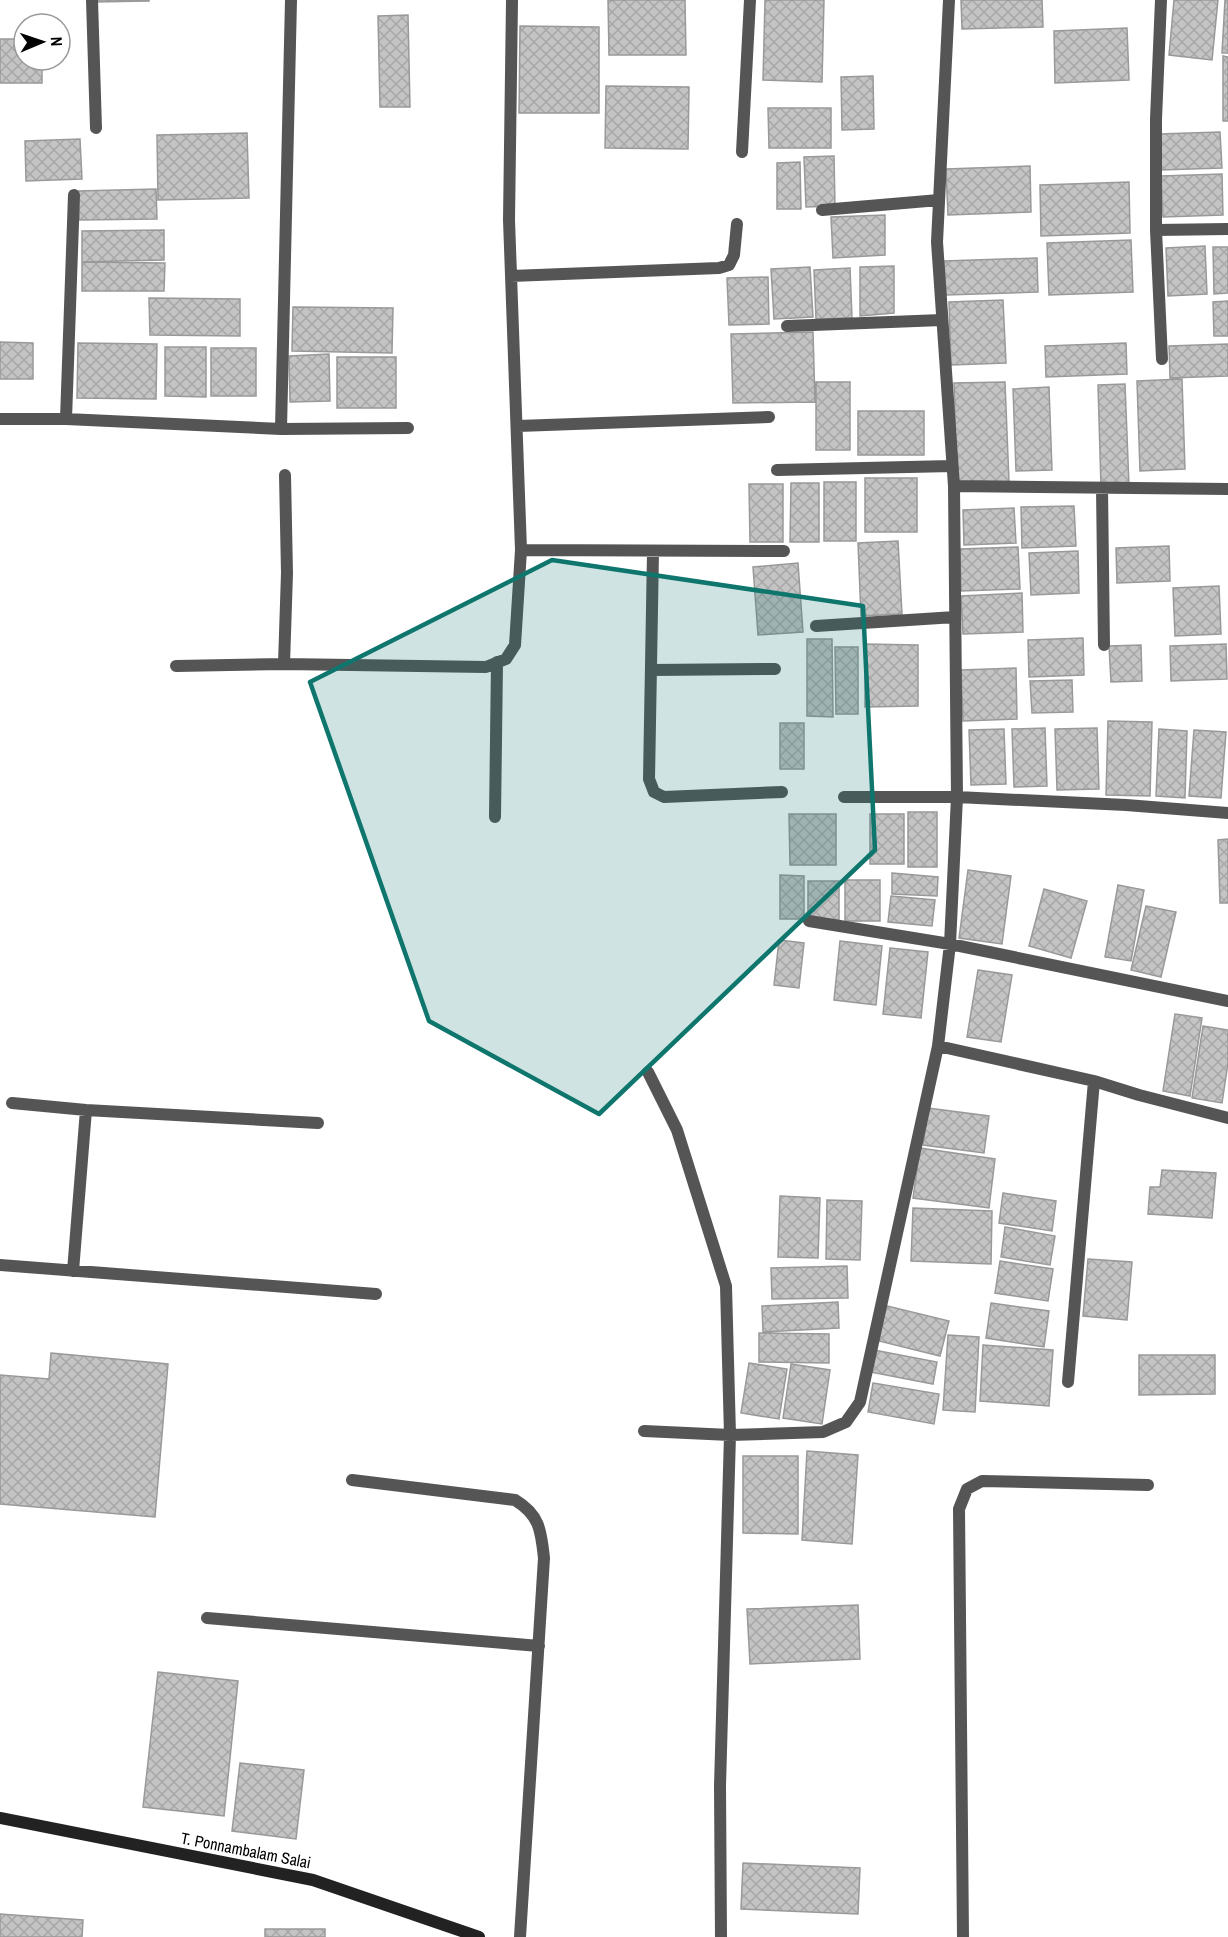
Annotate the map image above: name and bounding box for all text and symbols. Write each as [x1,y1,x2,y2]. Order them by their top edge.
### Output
north arrow [12,12,72,72]
text: N [46,36,68,47]
street label: T. Ponnambalam Salai [179,1827,313,1873]

